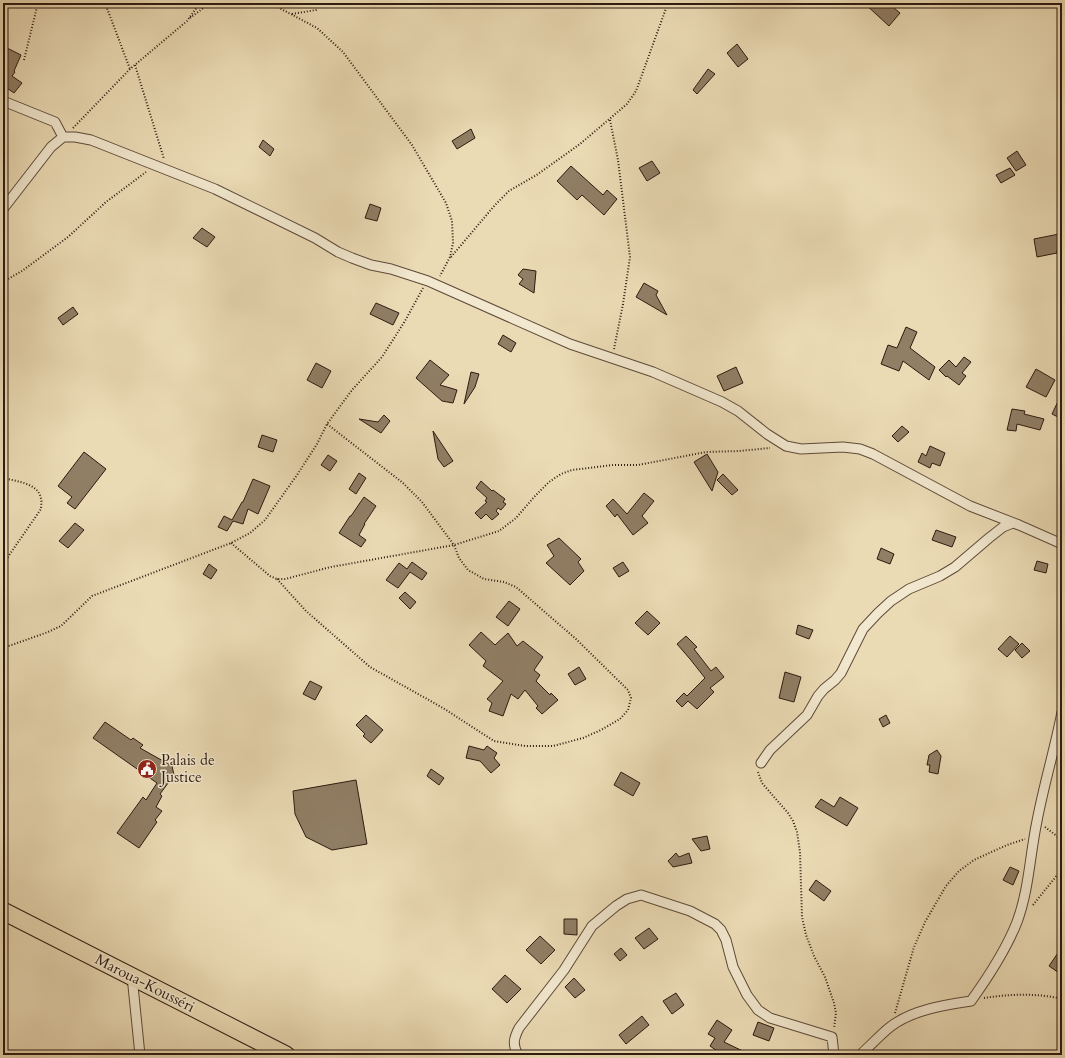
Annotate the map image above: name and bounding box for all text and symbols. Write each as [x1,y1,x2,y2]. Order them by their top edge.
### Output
place label: Palais de Justice [159,750,215,787]
public building icon: Palais de Justice [136,758,158,780]
street label: Maroua-Kousséri [92,949,198,1017]

